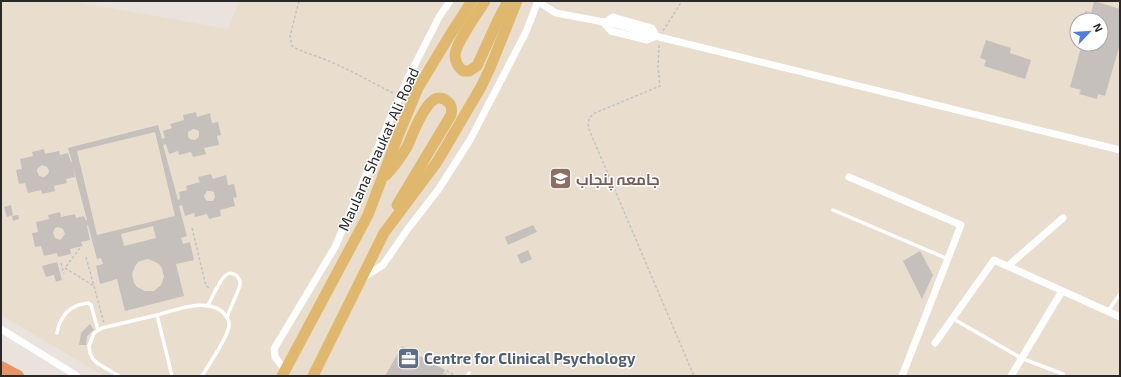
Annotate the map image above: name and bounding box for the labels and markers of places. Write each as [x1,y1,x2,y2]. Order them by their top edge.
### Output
school or university icon: جامعہ پنجاب [547,166,573,192]
place label: جامعہ پنجاب [576,170,660,191]
office icon: Centre for Clinical Psychology [396,345,422,371]
place label: Centre for Clinical Psychology [424,349,636,368]

